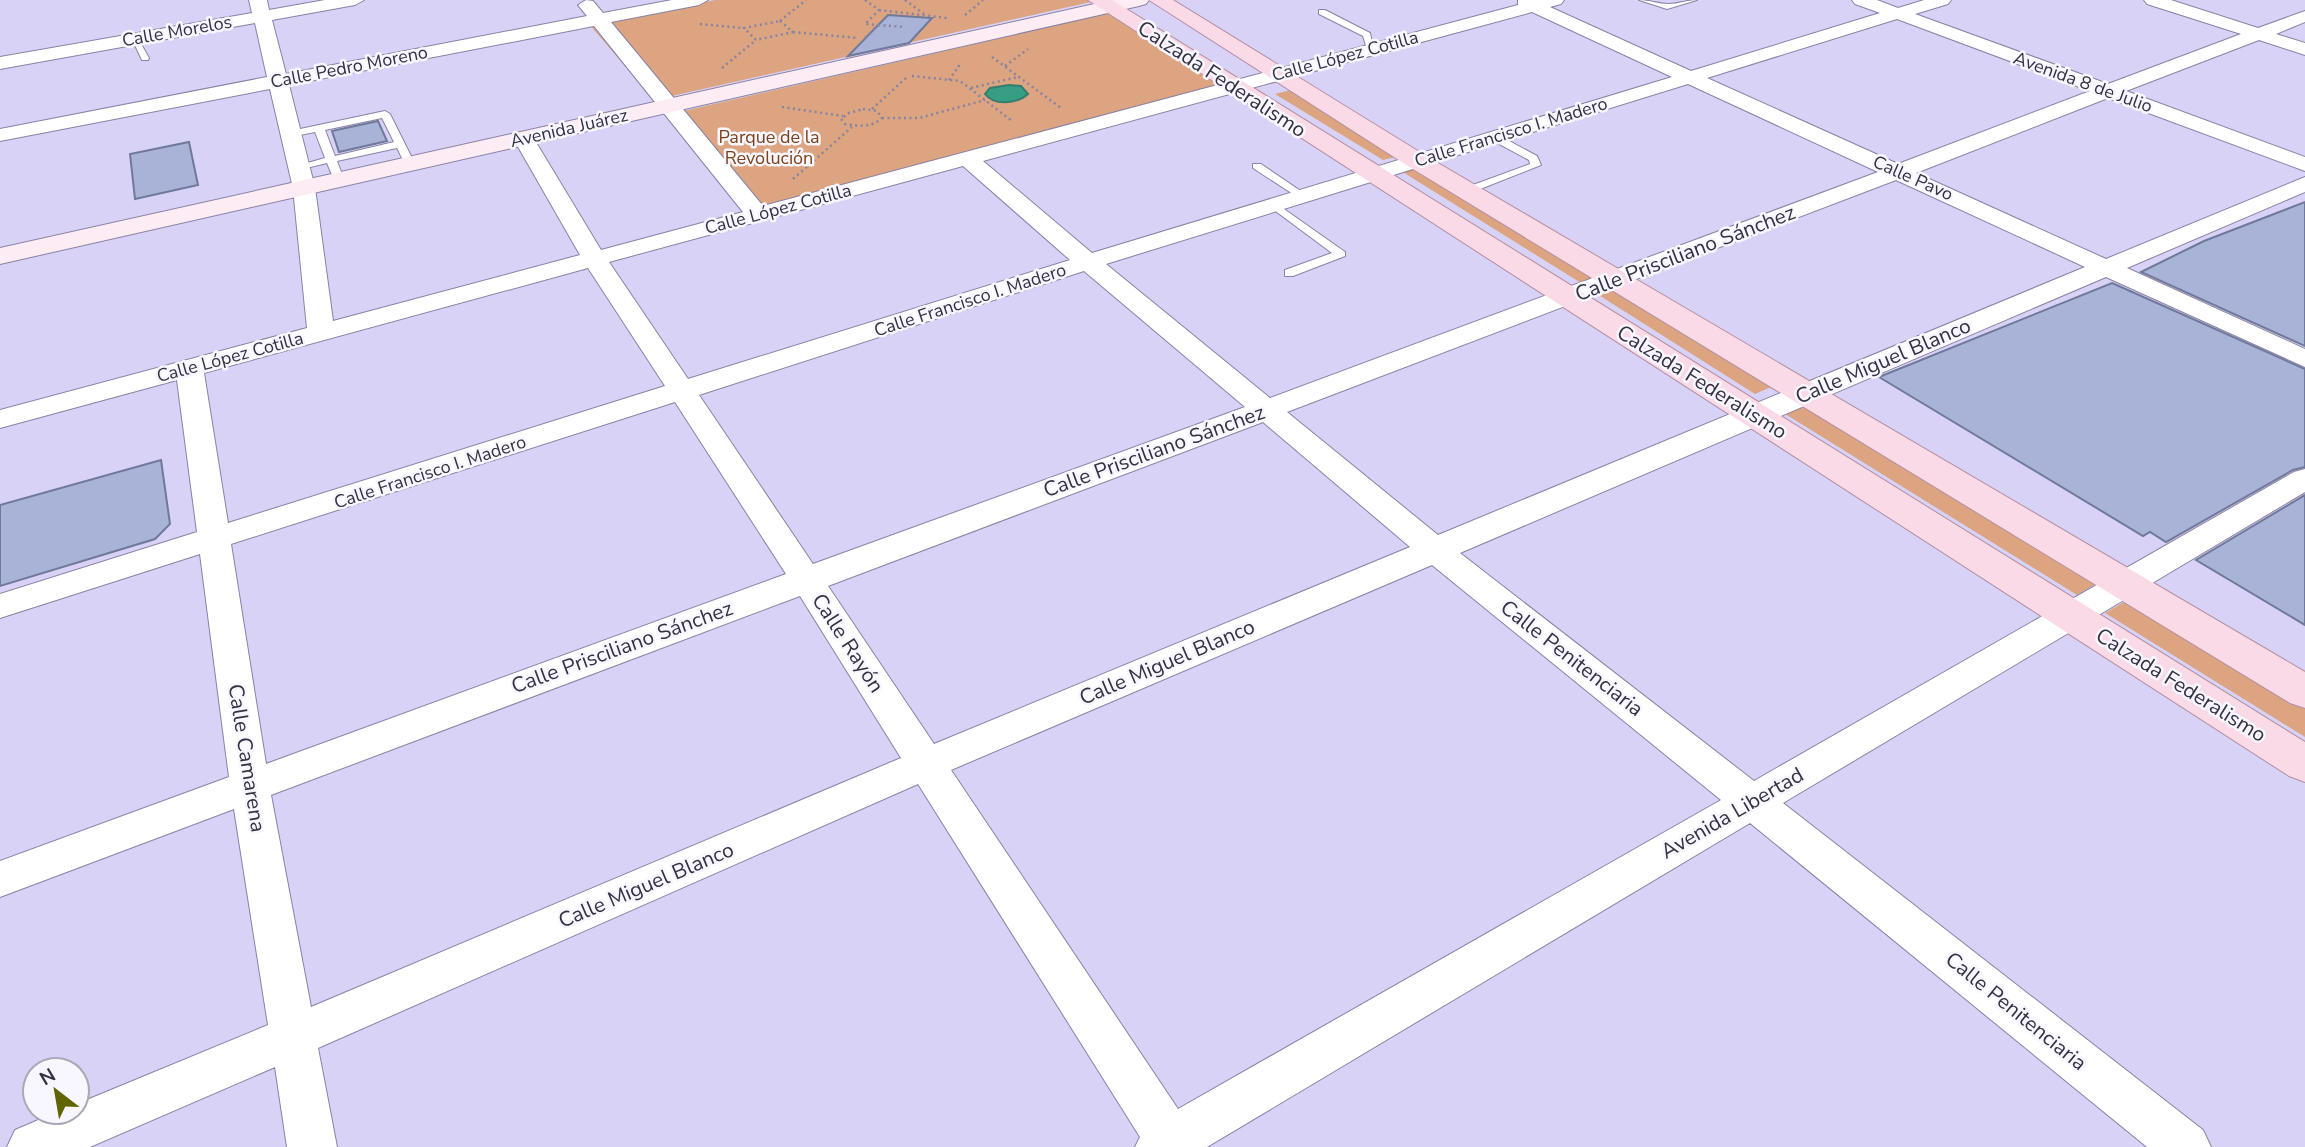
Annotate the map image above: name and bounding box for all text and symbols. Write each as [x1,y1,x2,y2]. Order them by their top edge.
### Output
street label: Calle Morelos [120,10,234,52]
street label: Calzada Federalismo [1132,14,1312,144]
street label: Calle López Cotilla [1269,25,1421,87]
street label: Calle Pedro Moreno [268,40,430,94]
street label: Avenida 8 de Julio [2010,46,2156,118]
street label: Calle Francisco I. Madero [1412,91,1610,173]
street label: Avenida Juárez [508,103,630,153]
park label: Parque de la Revolución [718,125,820,170]
street label: Calle Pavo [1869,150,1957,206]
street label: Calle López Cotilla [702,178,854,240]
street label: Calle Prisciliano Sánchez [1571,198,1799,308]
street label: Calle Francisco I. Madero [871,258,1069,342]
street label: Calle Miguel Blanco [1791,311,1975,411]
street label: Calzada Federalismo [1612,318,1792,446]
street label: Calle López Cotilla [154,326,306,388]
street label: Calle Prisciliano Sánchez [1039,398,1269,504]
street label: Calle Francisco I. Madero [331,430,529,514]
street label: Calle Rayón [805,588,891,698]
street label: Calle Penitenciaria [1495,593,1649,723]
street label: Calle Prisciliano Sánchez [507,594,737,700]
street label: Calle Miguel Blanco [1075,612,1259,712]
street label: Calzada Federalismo [2091,621,2271,749]
street label: Calle Camarena [221,682,273,834]
street label: Avenida Libertad [1655,761,1809,865]
street label: Calle Miguel Blanco [554,835,738,935]
street label: Calle Penitenciaria [1939,945,2093,1077]
north arrow [21,1056,91,1126]
text: N [35,1062,61,1092]

